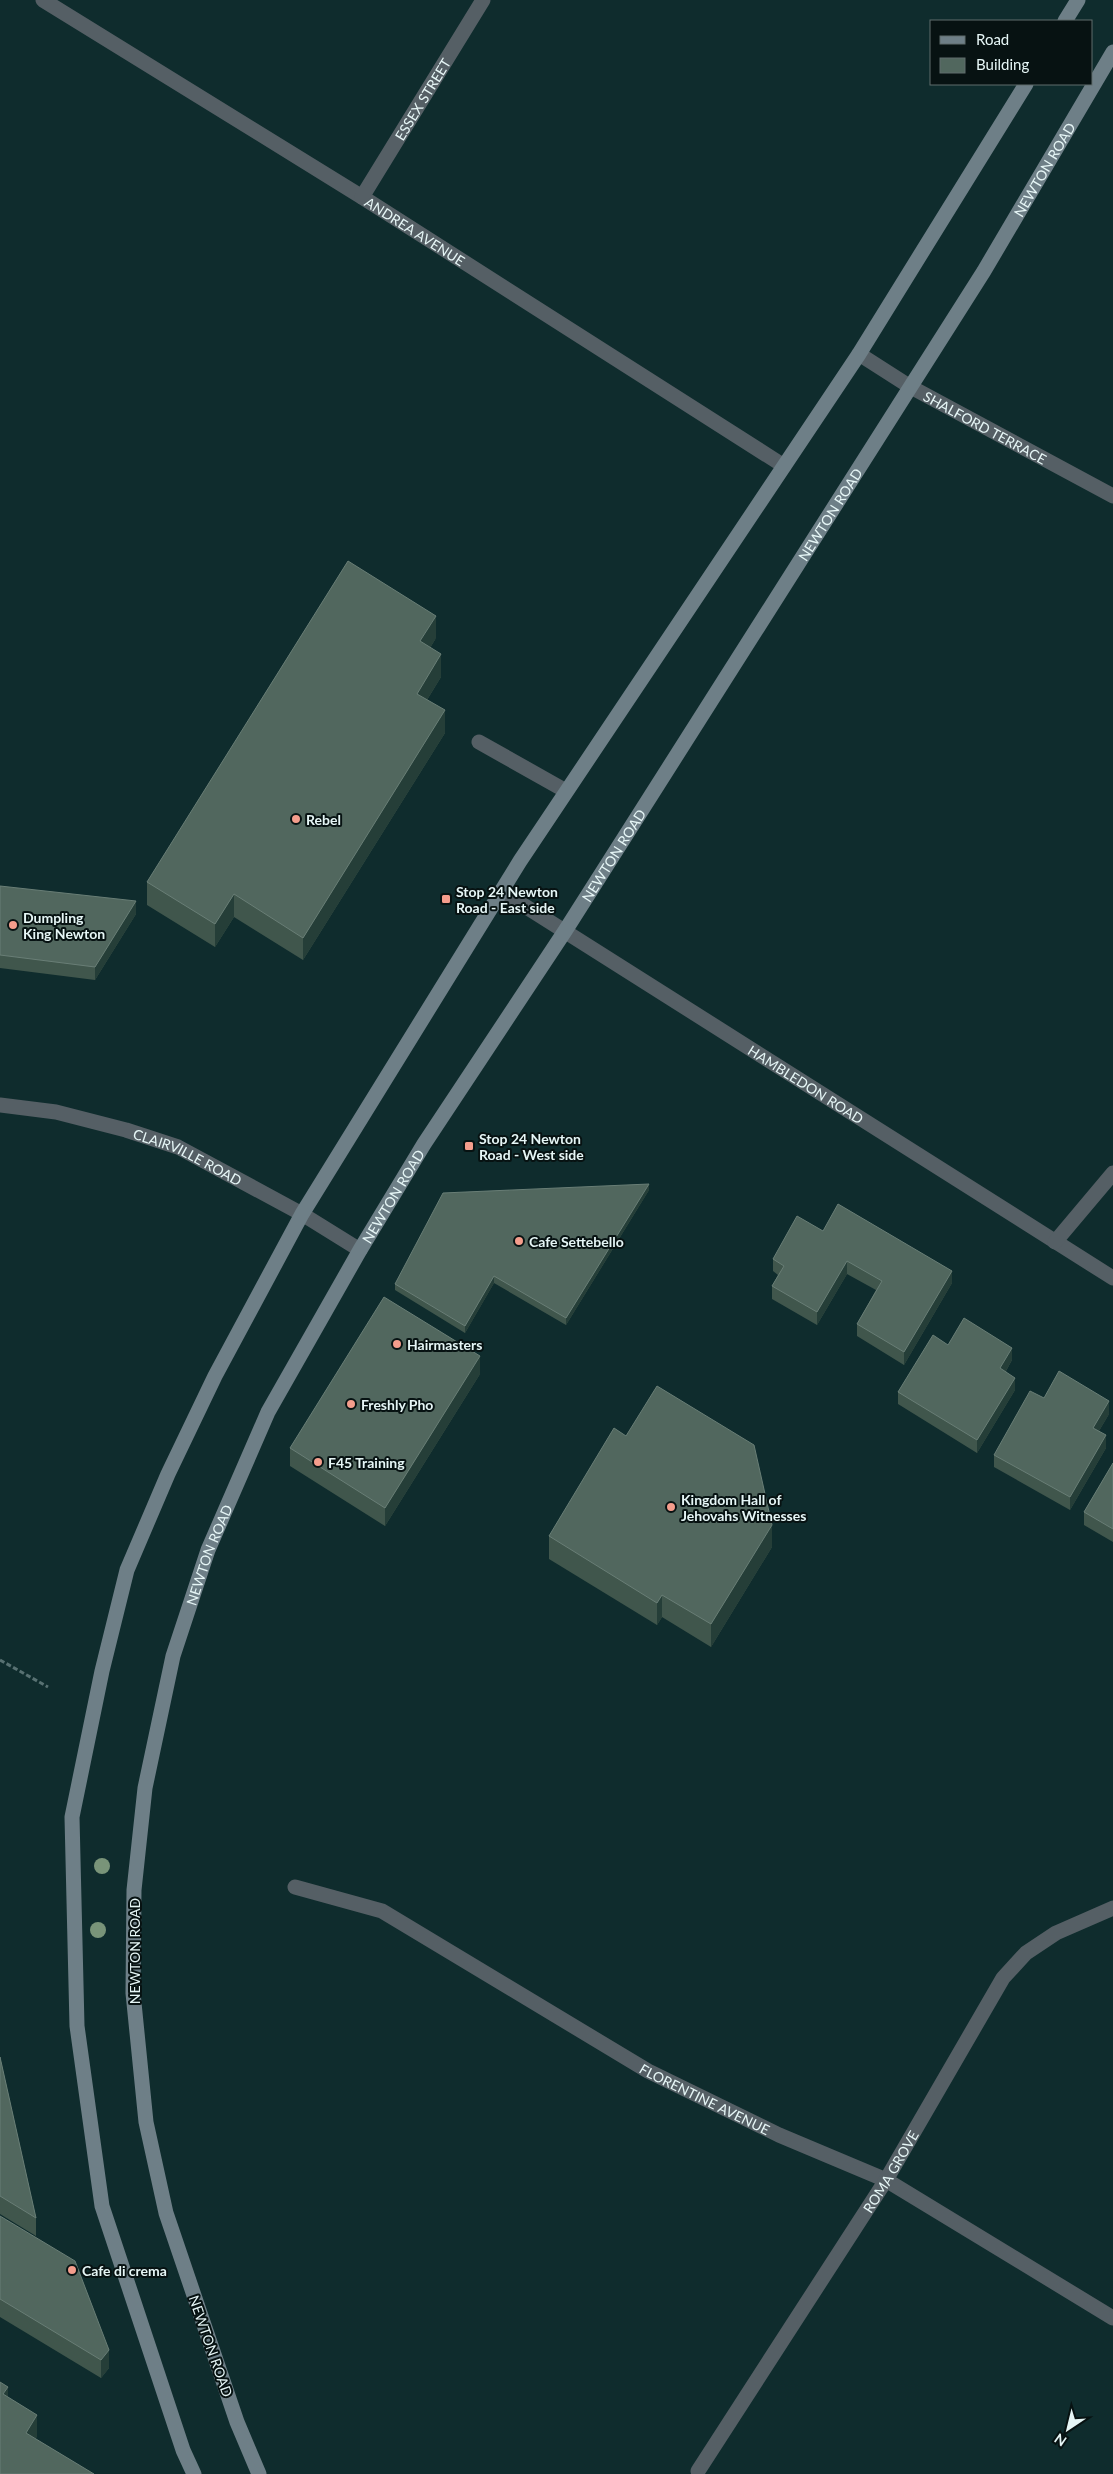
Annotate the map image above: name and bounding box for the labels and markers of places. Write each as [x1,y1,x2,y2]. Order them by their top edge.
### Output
place label: Rebel [306,811,341,828]
marker: Rebel [290,813,302,825]
place label: Stop 24 Newton Road - East side [456,883,558,916]
marker: Stop 24 Newton Road - East side [440,893,452,905]
place label: Dumpling King Newton [23,909,105,942]
marker: Dumpling King Newton [7,919,19,931]
place label: Stop 24 Newton Road - West side [479,1130,584,1163]
marker: Stop 24 Newton Road - West side [463,1140,475,1152]
place label: Cafe Settebello [529,1233,624,1250]
marker: Cafe Settebello [513,1235,525,1247]
place label: Hairmasters [407,1336,482,1353]
marker: Hairmasters [391,1338,403,1350]
place label: Freshly Pho [361,1396,433,1413]
marker: Freshly Pho [345,1398,357,1410]
place label: F45 Training [328,1454,405,1471]
marker: F45 Training [312,1456,324,1468]
place label: Kingdom Hall of Jehovahs Witnesses [681,1491,806,1524]
marker: Kingdom Hall of Jehovahs Witnesses [665,1501,677,1513]
place label: Cafe di crema [82,2262,167,2279]
marker: Cafe di crema [66,2264,78,2276]

